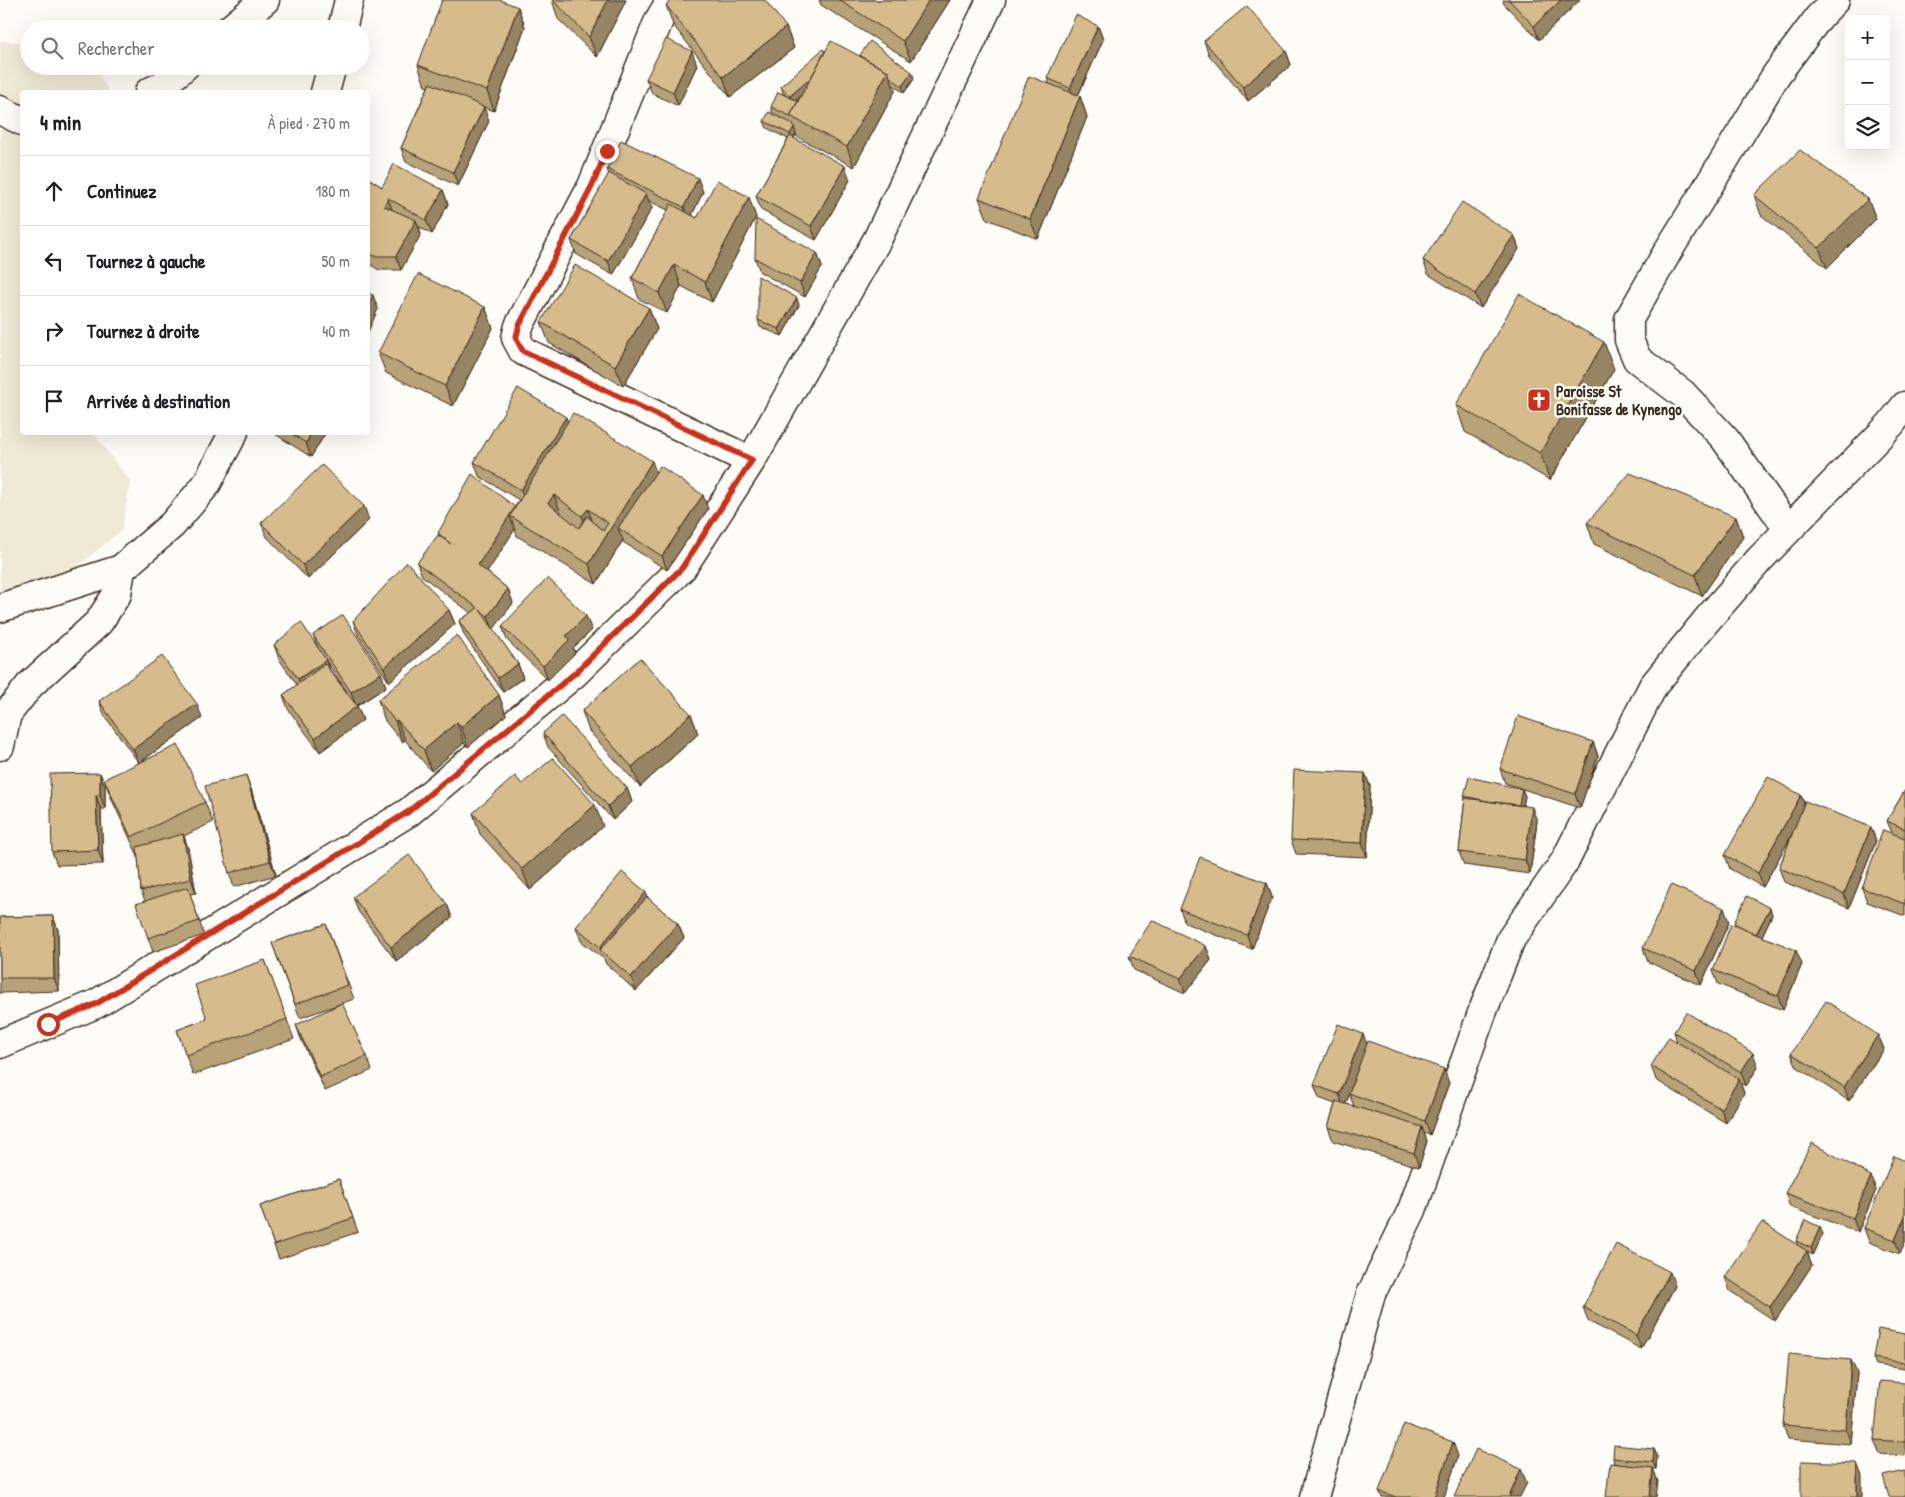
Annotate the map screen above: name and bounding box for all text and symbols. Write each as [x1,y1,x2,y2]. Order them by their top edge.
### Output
map controls [1845,15,1890,150]
button: + [1845,15,1890,60]
search box [20,20,370,75]
icon: search [38,34,66,62]
text: Rechercher [78,35,155,61]
button: − [1845,60,1890,105]
button: layers [1845,105,1890,150]
text: 4 min [40,108,81,137]
text: À pied · 270 m [268,112,350,134]
route end [596,140,619,163]
icon: ahead [40,177,68,205]
text: Continuez [87,178,156,204]
text: 180 m [316,180,350,202]
icon: left [40,247,68,275]
text: Tournez à gauche [87,248,205,274]
text: 50 m [322,250,350,272]
icon: right [40,317,68,345]
text: Tournez à droite [87,318,200,344]
text: 40 m [322,320,350,342]
place label: Paroisse St Bonifasse de Kynengo [1556,380,1682,421]
icon: arrive [40,387,68,415]
church icon: Paroisse St Bonifasse de Kynengo [1526,387,1552,413]
text: Arrivée à destination [87,388,230,414]
route start [37,1013,60,1036]

